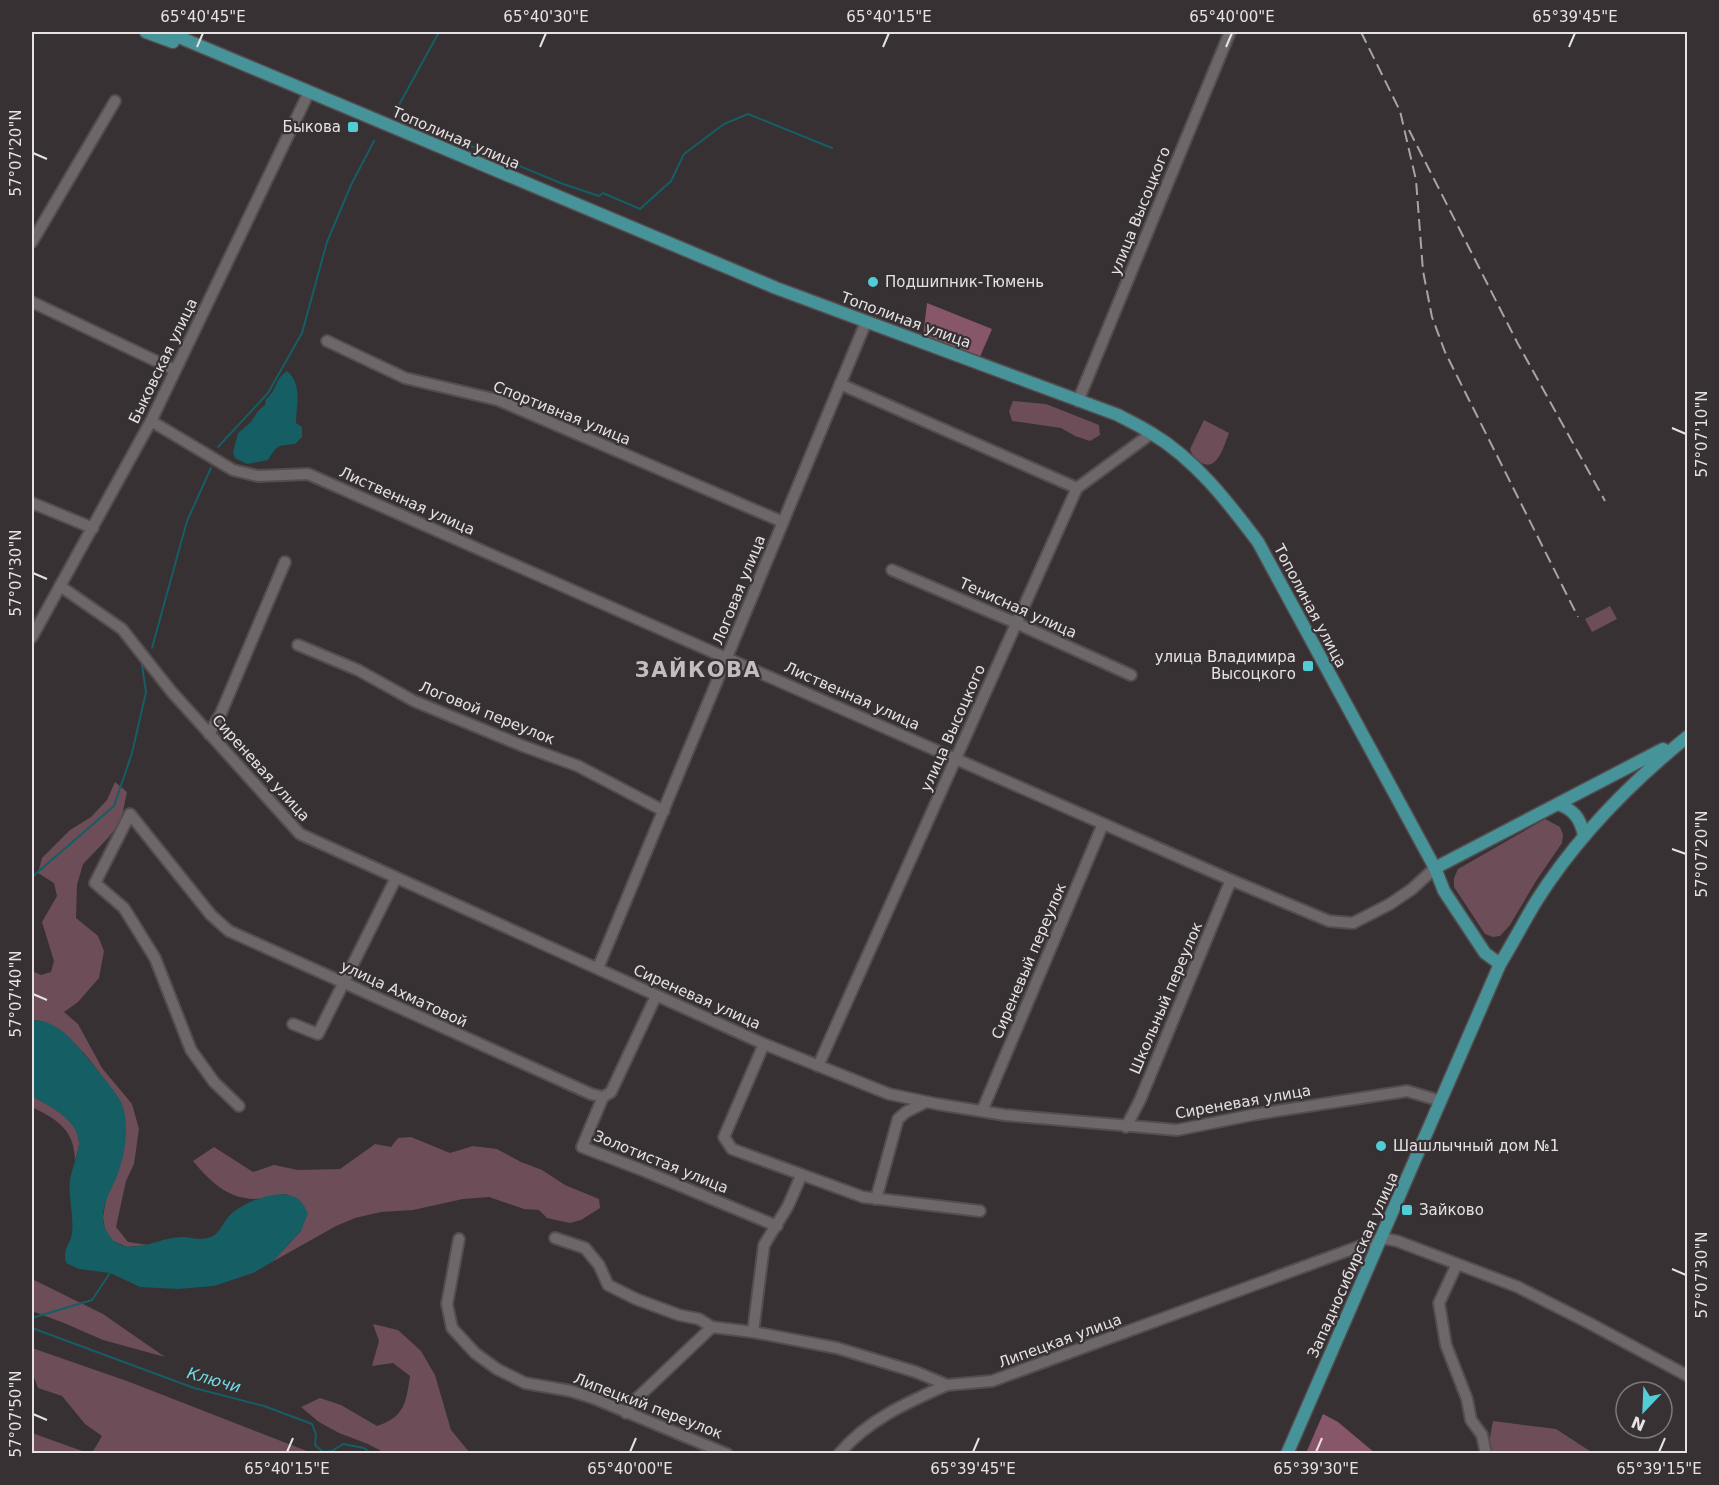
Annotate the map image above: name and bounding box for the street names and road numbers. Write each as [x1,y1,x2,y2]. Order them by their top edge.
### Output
street label: Тополиная улица [388,103,523,173]
street label: улица Высоцкого [1106,144,1174,278]
street label: Тополиная улица [838,288,973,352]
street label: Быковская улица [125,295,201,427]
street label: Спортивная улица [491,377,633,449]
street label: Лиственная улица [337,463,477,539]
street label: Логовая улица [709,532,769,648]
street label: Тополиная улица [1269,540,1350,671]
street label: Тенисная улица [956,574,1079,642]
street label: Лиственная улица [782,658,922,734]
street label: улица Высоцкого [917,662,989,794]
street label: Логовой переулок [417,678,557,748]
street label: Сиреневая улица [208,711,314,825]
street label: Сиреневый переулок [988,880,1070,1042]
street label: Школьный переулок [1126,919,1206,1077]
street label: улица Ахматовой [338,957,470,1031]
street label: Сиреневая улица [631,961,763,1033]
street label: Сиреневая улица [1174,1081,1312,1123]
street label: Золотистая улица [591,1127,731,1197]
street label: Западносибирская улица [1304,1169,1402,1361]
street label: Липецкая улица [996,1310,1124,1372]
street label: Липецкий переулок [571,1369,725,1443]

